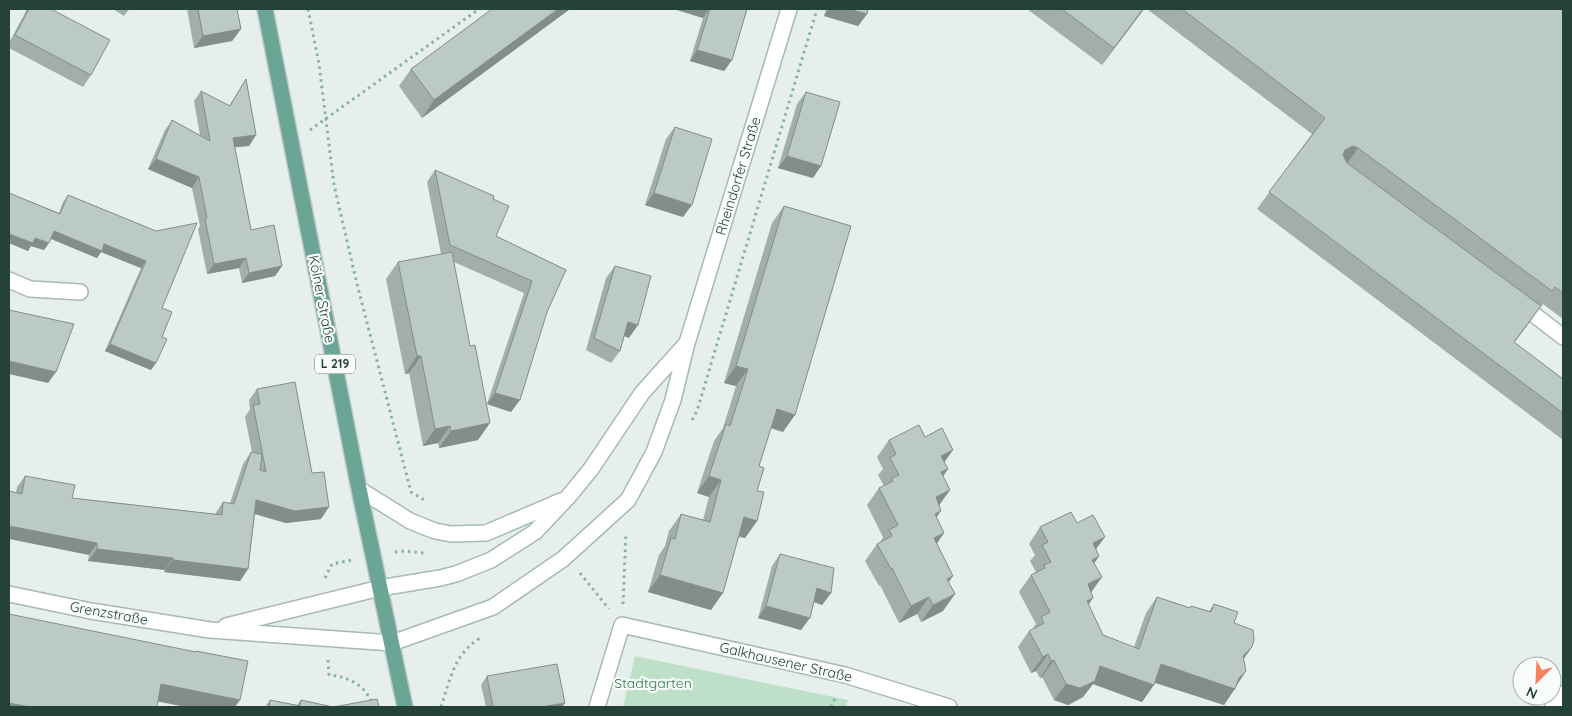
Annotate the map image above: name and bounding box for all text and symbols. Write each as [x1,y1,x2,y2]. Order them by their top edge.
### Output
street label: Rheindorfer Straße [711,114,765,237]
street label: Kölner Straße [305,254,339,345]
road number: L 219 [315,354,355,374]
street label: Grenzstraße [69,597,150,629]
street label: Galkhausener Straße [718,638,854,686]
north arrow [1512,656,1562,706]
park label: Stadtgarten [614,674,692,692]
text: N [1523,683,1540,703]

